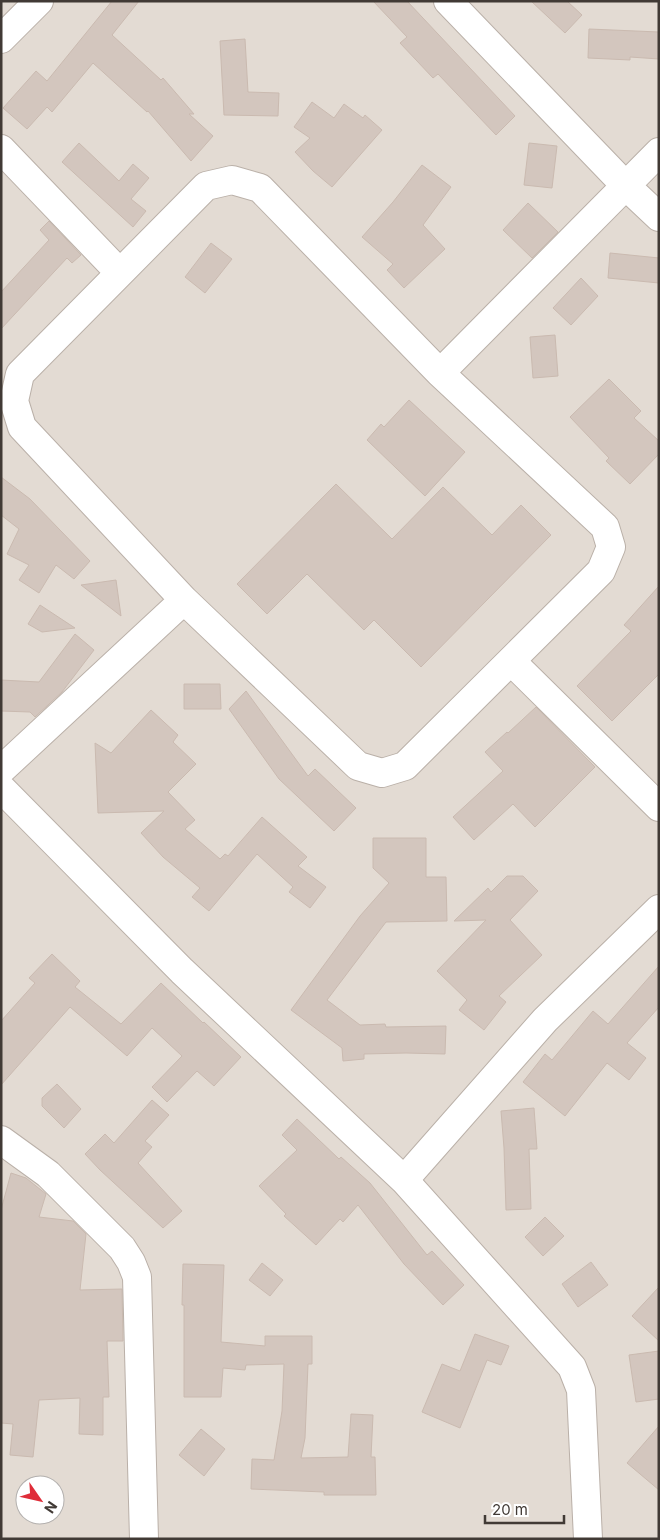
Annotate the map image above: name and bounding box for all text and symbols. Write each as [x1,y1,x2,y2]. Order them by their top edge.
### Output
north arrow [15,1475,65,1525]
scale bar [485,1492,564,1524]
text: N [41,1498,61,1517]
text: 20 m [492,1500,528,1519]

